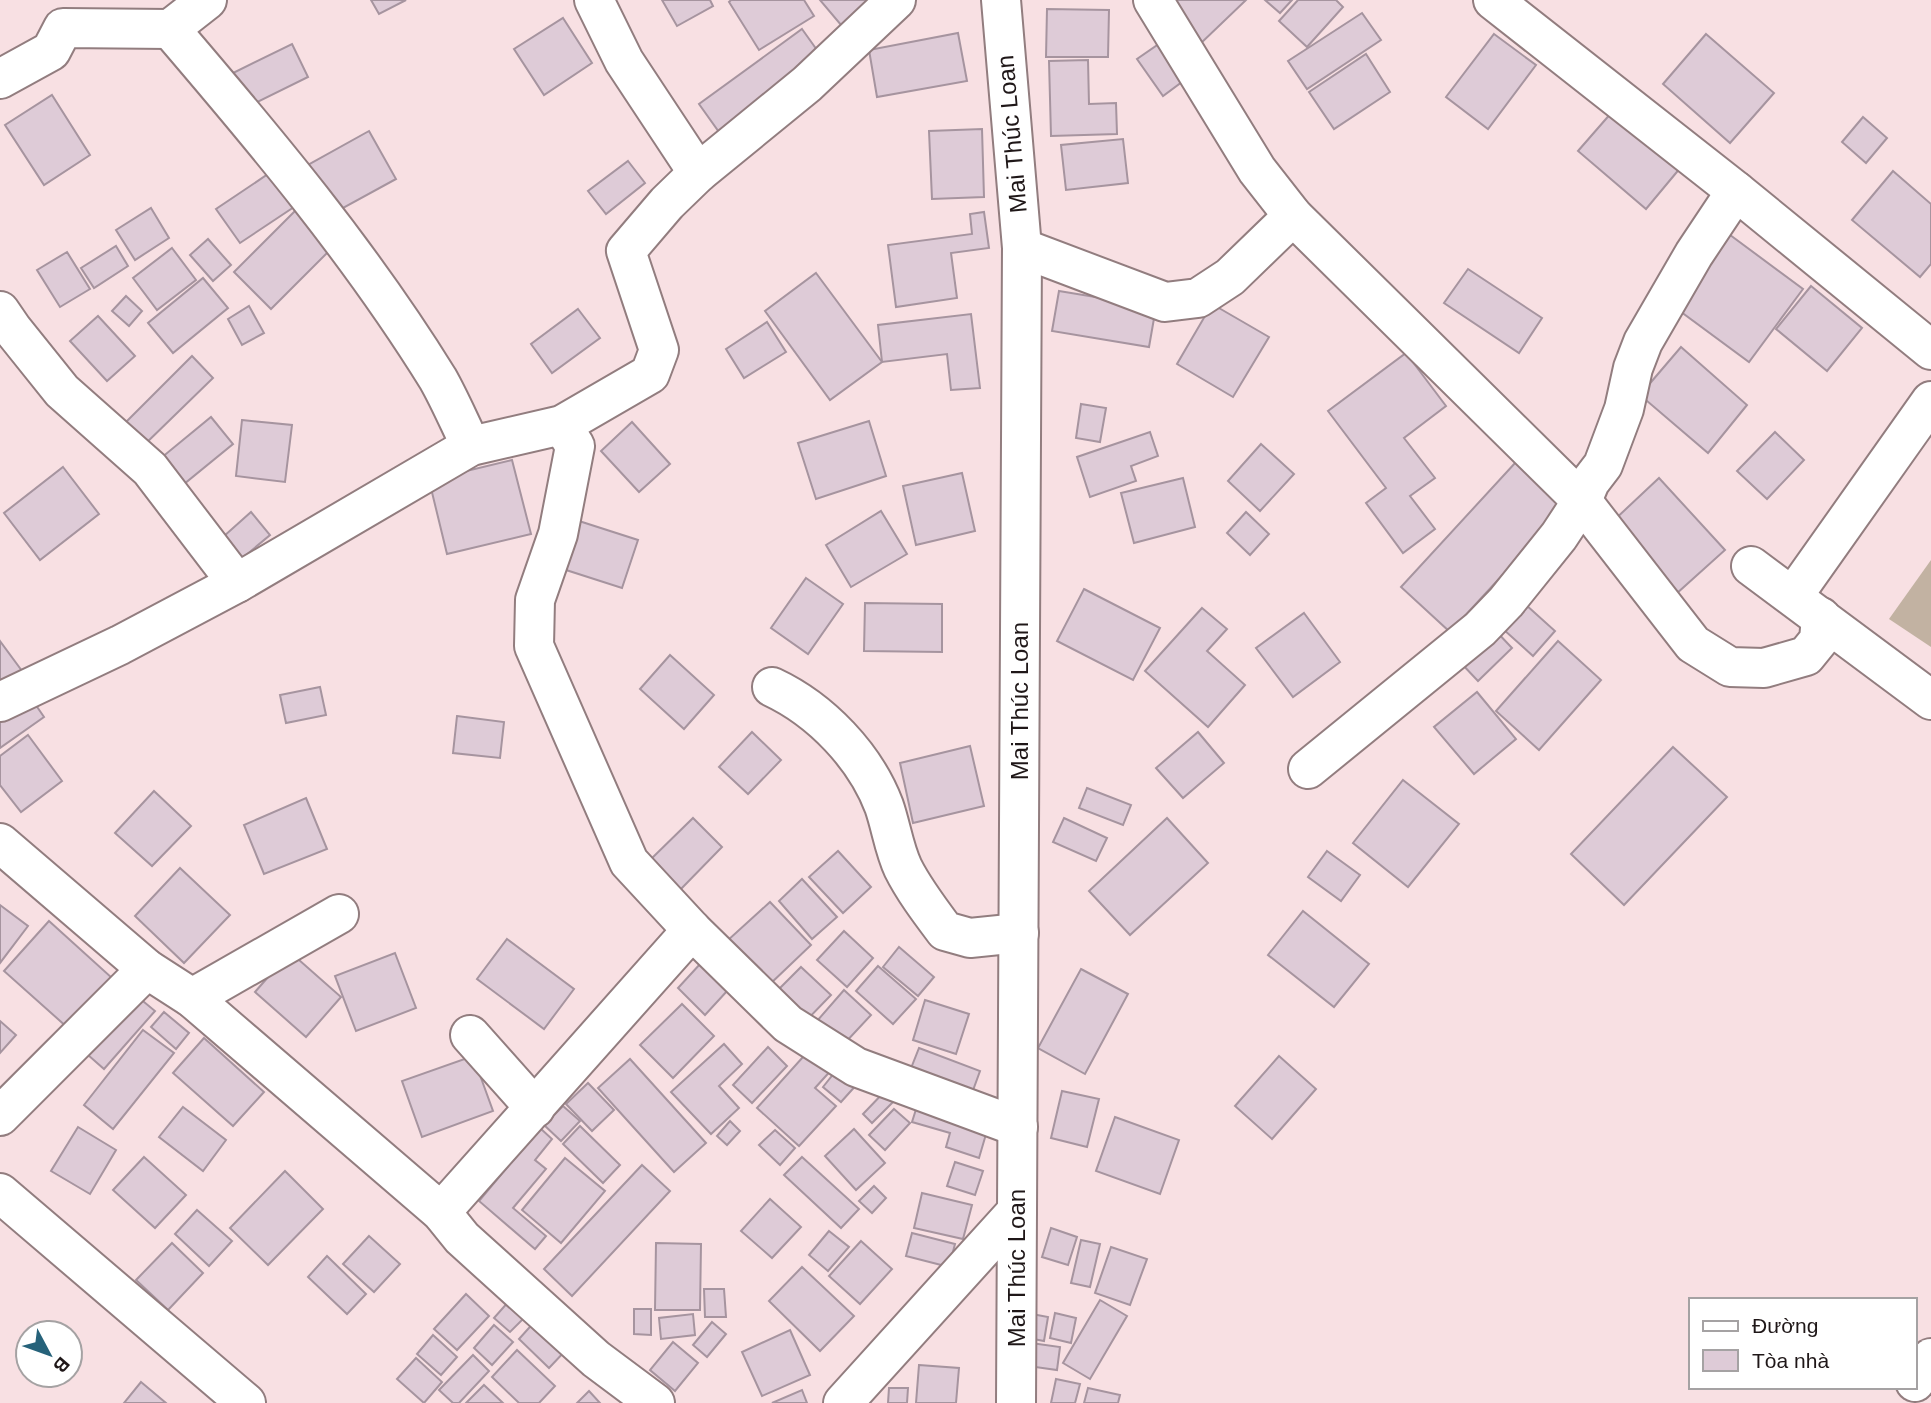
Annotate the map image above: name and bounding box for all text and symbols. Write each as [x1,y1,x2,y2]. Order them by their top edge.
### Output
street label: Mai Thúc Loan [991,54,1032,214]
street label: Mai Thúc Loan [1006,622,1033,780]
street label: Mai Thúc Loan [1003,1189,1030,1347]
legend [1689,1298,1917,1389]
text: Đường [1752,1314,1818,1337]
north arrow [14,1319,84,1389]
text: Tòa nhà [1752,1349,1829,1372]
text: B [49,1353,74,1377]

